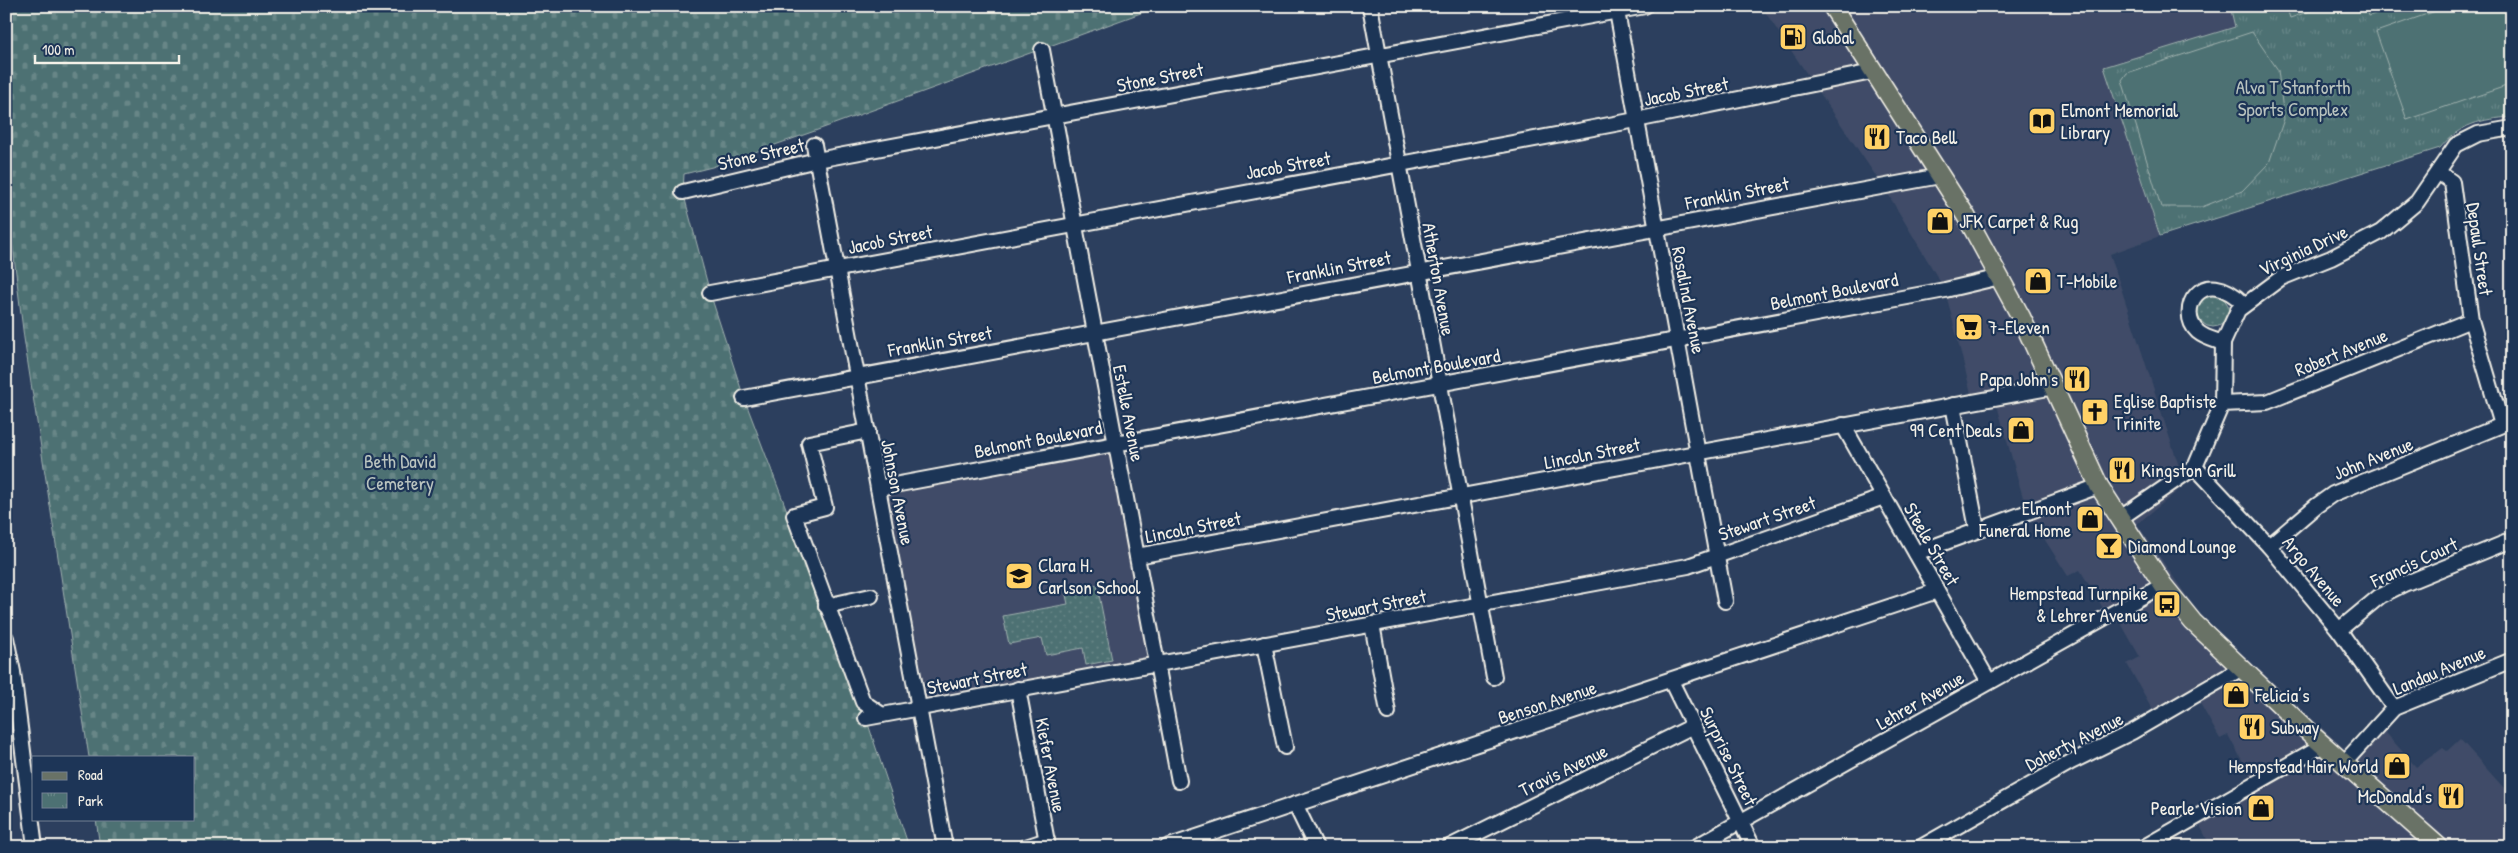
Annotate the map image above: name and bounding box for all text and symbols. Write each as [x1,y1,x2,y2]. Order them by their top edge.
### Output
fuel station icon: Global [1778,22,1808,52]
place label: Global [1812,24,1855,50]
scale bar [35,32,179,64]
text: 100 m [42,39,75,60]
street label: Stone Street [1114,56,1206,98]
street label: Jacob Street [1641,70,1731,112]
park label: Alva T Stanforth Sports Complex [2236,74,2350,122]
place label: Elmont Memorial Library [2061,97,2179,145]
library icon: Elmont Memorial Library [2027,106,2057,136]
restaurant icon: Taco Bell [1862,122,1892,152]
place label: Taco Bell [1896,124,1958,150]
street label: Stone Street [715,131,807,177]
street label: Jacob Street [1243,145,1333,185]
street label: Franklin Street [1682,170,1791,216]
street label: Depaul Street [2461,201,2499,298]
shop icon: JFK Carpet & Rug [1925,206,1955,236]
place label: JFK Carpet & Rug [1959,208,2078,234]
street label: Jacob Street [845,218,935,260]
street label: Virginia Drive [2254,218,2352,282]
street label: Atherton Avenue [1416,221,1462,338]
street label: Franklin Street [1284,244,1393,290]
street label: Rosalind Avenue [1666,244,1712,356]
street label: Belmont Boulevard [1768,266,1901,316]
shop icon: T-Mobile [2023,266,2053,296]
place label: T-Mobile [2057,268,2118,294]
supermarket icon: 7-Eleven [1954,312,1984,342]
place label: 7-Eleven [1988,314,2050,340]
street label: Franklin Street [885,319,994,363]
street label: Robert Avenue [2291,321,2392,382]
street label: Belmont Boulevard [1370,342,1503,390]
street label: Estelle Avenue [1107,362,1151,464]
restaurant icon: Papa John's [2062,364,2092,394]
place label: Papa John's [1980,366,2058,392]
place label: Eglise Baptiste Trinite [2114,388,2217,436]
church icon: Eglise Baptiste Trinite [2080,397,2110,427]
street label: Belmont Boulevard [972,414,1105,464]
shop icon: 99 Cent Deals [2006,415,2036,445]
place label: 99 Cent Deals [1910,417,2002,443]
street label: John Avenue [2329,430,2417,486]
street label: Lincoln Street [1542,431,1643,475]
street label: Johnson Avenue [875,437,921,548]
park label: Beth David Cemetery [364,448,436,496]
restaurant icon: Kingston Grill [2107,455,2137,485]
place label: Kingston Grill [2141,457,2236,483]
street label: Stewart Street [1715,489,1820,547]
place label: Elmont Funeral Home [1978,495,2071,543]
street label: Steele Street [1898,498,1966,591]
shop icon: Elmont Funeral Home [2075,504,2105,534]
street label: Lincoln Street [1143,505,1244,549]
street label: Argo Avenue [2277,530,2352,612]
street label: Francis Court [2365,530,2462,594]
bar icon: Diamond Lounge [2094,531,2124,561]
place label: Diamond Lounge [2128,533,2237,559]
place label: Clara H. Carlson School [1038,552,1142,600]
school or university icon: Clara H. Carlson School [1004,561,1034,591]
place label: Hempstead Turnpike & Lehrer Avenue [2010,580,2148,628]
street label: Stewart Street [1324,582,1429,627]
bus stop icon: Hempstead Turnpike & Lehrer Avenue [2152,589,2182,619]
street label: Landau Avenue [2389,639,2490,701]
street label: Stewart Street [925,655,1030,700]
street label: Lehrer Avenue [1871,664,1969,736]
street label: Benson Avenue [1495,674,1600,730]
shop icon: Felicia’s [2221,680,2251,710]
place label: Felicia’s [2254,682,2310,708]
street label: Surprise Street [1694,702,1764,810]
street label: Doherty Avenue [2021,705,2128,777]
restaurant icon: Subway [2237,712,2267,742]
place label: Subway [2271,714,2319,740]
street label: Kiefer Avenue [1029,715,1073,815]
street label: Travis Avenue [1514,737,1612,803]
shop icon: Hempstead Hair World [2382,751,2412,781]
place label: Hempstead Hair World [2228,753,2379,779]
legend [32,756,195,820]
text: Road [78,764,103,785]
restaurant icon: McDonald's [2436,781,2466,811]
place label: McDonald's [2358,783,2432,809]
text: Park [78,790,103,811]
shop icon: Pearle Vision [2246,793,2276,823]
place label: Pearle Vision [2151,795,2242,821]

